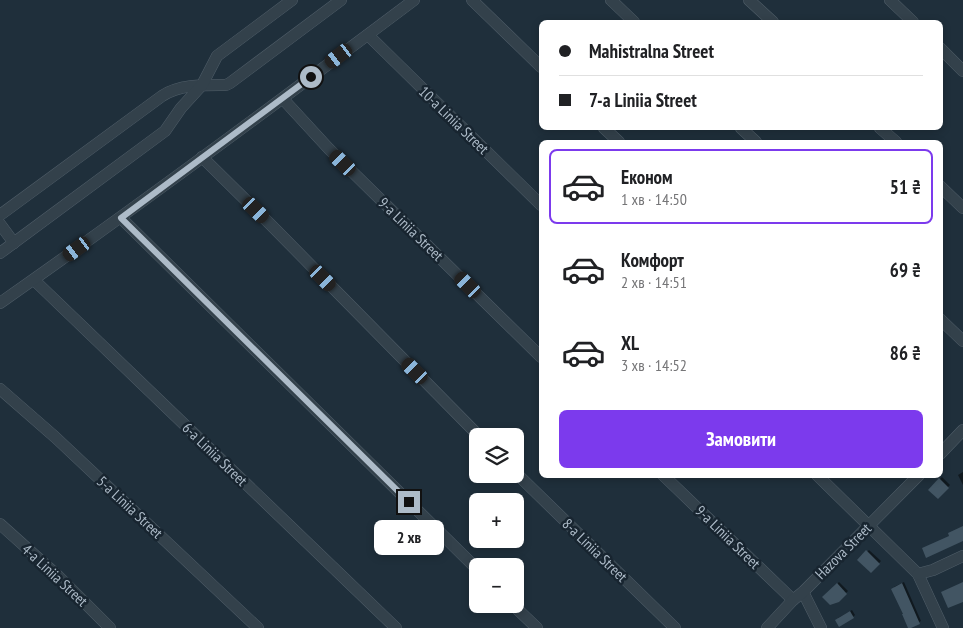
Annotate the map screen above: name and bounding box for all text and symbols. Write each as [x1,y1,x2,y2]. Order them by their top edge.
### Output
text: Mahistralna Street [589,39,714,63]
car [322,41,355,71]
route start [300,66,322,88]
street label: 10-a Liniia Street [415,82,493,158]
text: 7-a Liniia Street [589,88,697,112]
car [326,147,359,179]
icon: car [561,164,606,209]
text: Економ [621,165,673,189]
text: 51 ₴ [890,175,921,199]
text: 1 хв · 14:50 [621,189,687,209]
street label: 9-a Liniia Street [375,193,447,265]
car [239,194,272,226]
car [60,234,93,264]
icon: car [561,247,606,292]
text: Комфорт [621,248,684,272]
text: 69 ₴ [890,258,921,282]
car [307,262,338,294]
car [452,269,483,301]
text: 2 хв · 14:51 [621,272,687,292]
icon: car [561,330,606,375]
text: XL [621,331,639,355]
text: 86 ₴ [890,341,921,365]
car [399,355,430,387]
text: 3 хв · 14:52 [621,355,687,375]
button: Замовити [559,410,923,468]
street label: 6-a Liniia Street [179,418,251,490]
map controls [469,428,524,613]
button: layers [469,428,524,483]
street label: 5-a Liniia Street [93,472,167,542]
route end [398,491,420,513]
button: + [469,493,524,548]
street label: 9-a Liniia Street [692,501,764,573]
street label: 8-a Liniia Street [559,514,631,586]
street label: Hazova Street [811,519,875,583]
callout: 2 хв [374,520,444,554]
text: 2 хв [397,527,421,547]
street label: 4-a Liniia Street [18,540,92,610]
button: − [469,558,524,613]

